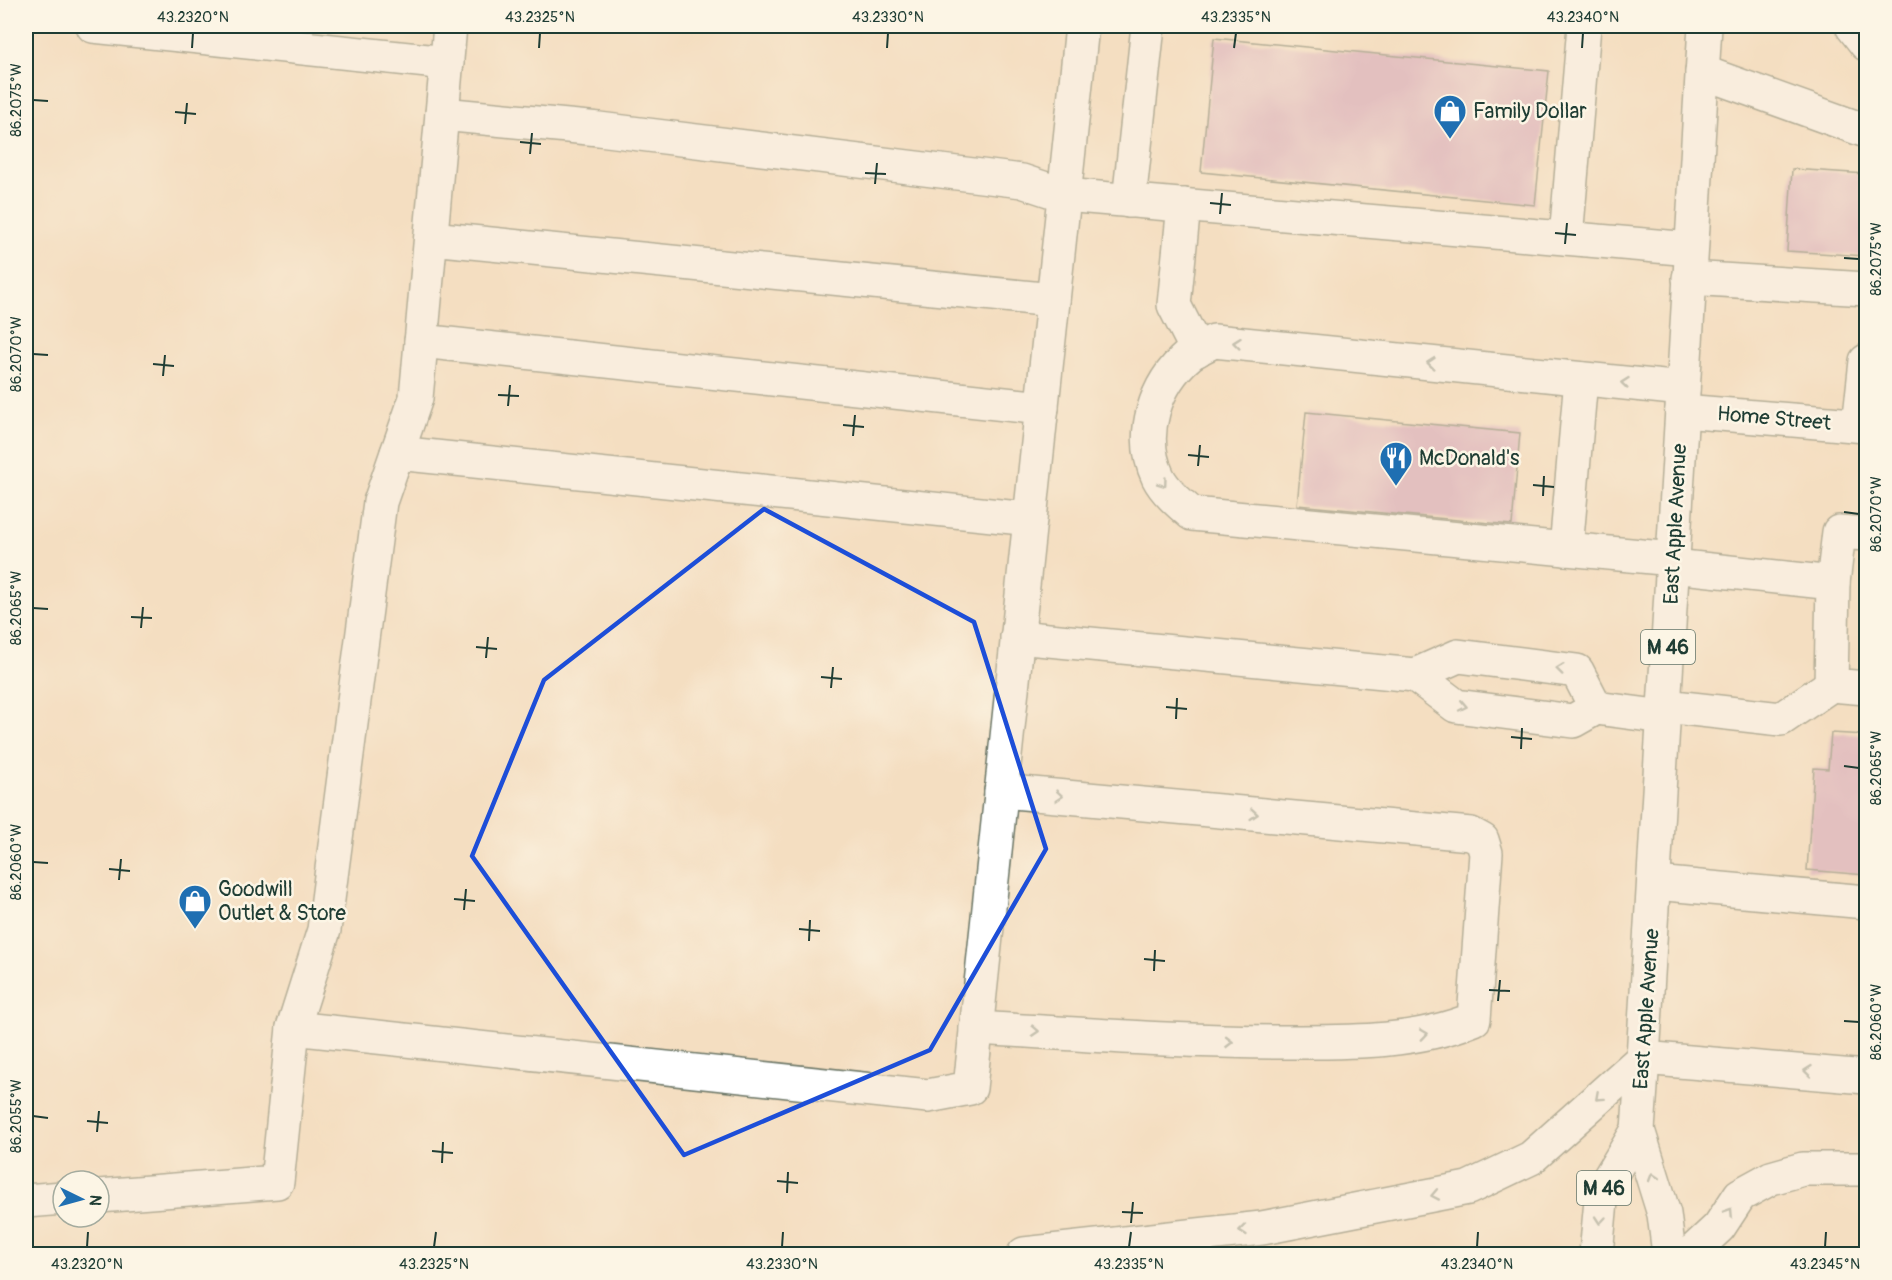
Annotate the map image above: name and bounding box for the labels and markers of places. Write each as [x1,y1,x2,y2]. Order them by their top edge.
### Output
shop icon: Family Dollar [1432,93,1468,140]
place label: Family Dollar [1473,98,1587,125]
restaurant icon: McDonald's [1378,440,1414,487]
place label: McDonald's [1419,445,1520,472]
place label: Goodwill Outlet & Store [218,876,346,927]
shop icon: Goodwill Outlet & Store [177,883,213,930]

